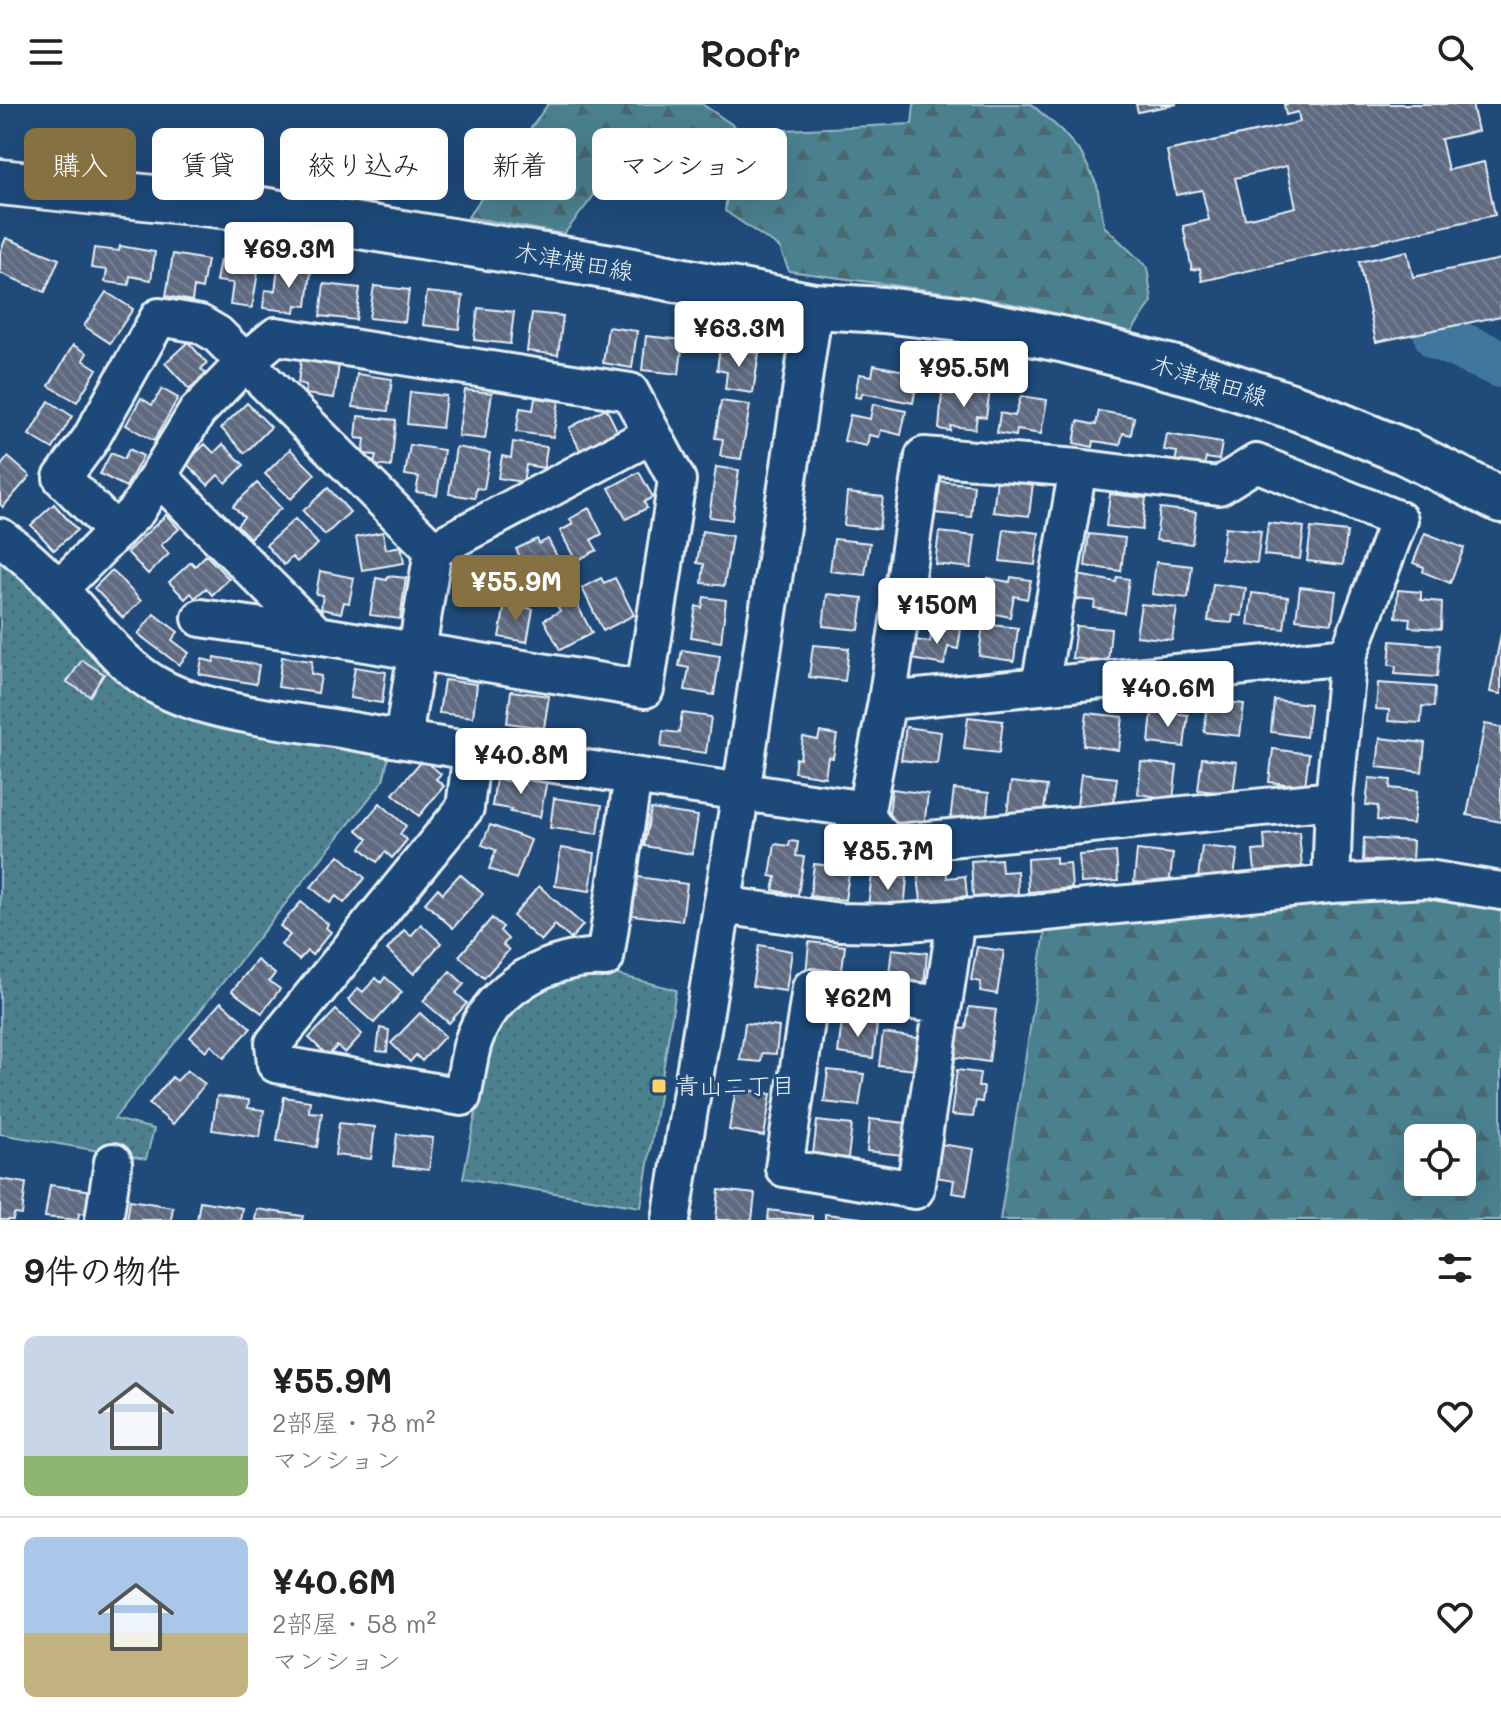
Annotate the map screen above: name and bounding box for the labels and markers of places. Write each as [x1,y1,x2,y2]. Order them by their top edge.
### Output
pin: ¥69.3M [224,222,354,290]
pin: ¥63.3M [674,301,804,369]
pin: ¥95.5M [899,341,1029,409]
pin: ¥55.9M [451,555,581,623]
pin: ¥150M [881,578,993,646]
pin: ¥40.6M [1103,661,1233,729]
pin: ¥40.8M [456,728,586,796]
pin: ¥85.7M [823,824,953,892]
pin: ¥62M [811,971,905,1039]
place label: 青山二丁目 [675,1069,795,1100]
marker: 青山二丁目 [650,1077,668,1095]

